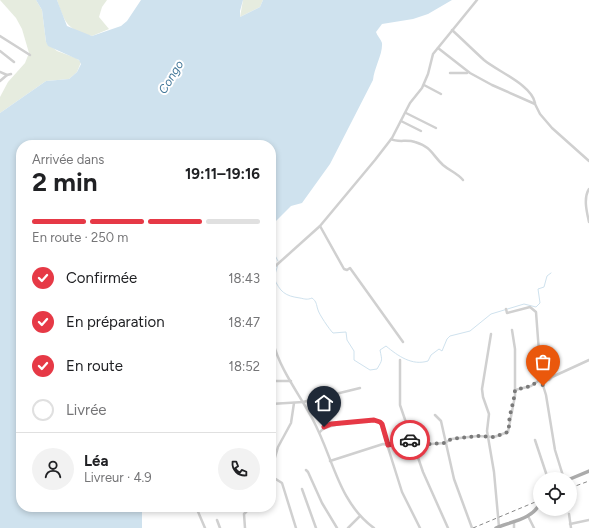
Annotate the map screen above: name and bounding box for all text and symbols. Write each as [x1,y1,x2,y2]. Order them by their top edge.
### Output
water label: Congo [156,58,186,96]
text: Arrivée dans [32,152,104,167]
text: 19:11–19:16 [185,165,260,183]
text: 2 min [32,166,98,198]
text: En route · 250 m [32,230,128,245]
icon: check [32,267,54,289]
text: Confirmée [66,269,137,287]
text: 18:43 [228,271,260,286]
icon: check [32,311,54,333]
text: En préparation [66,313,165,331]
text: 18:47 [228,315,260,330]
pin [526,345,560,386]
icon: bag [532,351,554,373]
icon: check [32,355,54,377]
text: En route [66,357,123,375]
text: 18:52 [229,359,260,374]
pin [307,386,341,427]
icon: home [313,392,335,414]
text: Livrée [66,401,107,419]
courier [390,420,430,460]
icon: car [399,429,421,451]
button: person [32,448,74,490]
button: phone [218,448,260,490]
text: Léa [84,452,108,470]
text: Livreur · 4.9 [84,470,152,485]
map controls [533,472,577,516]
button: locate [533,472,577,516]

